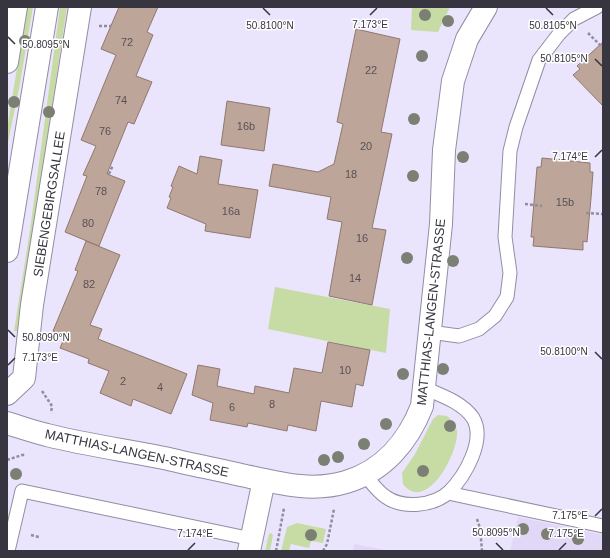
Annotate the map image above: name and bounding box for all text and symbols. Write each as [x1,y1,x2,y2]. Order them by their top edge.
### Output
text: 7.173°E [352,19,388,30]
text: 50.8100°N [246,20,294,31]
text: 50.8105°N [529,20,577,31]
house number: 72 [121,36,133,48]
text: 50.8095°N [22,39,70,50]
text: 50.8105°N [540,53,588,64]
house number: 22 [365,64,377,76]
house number: 74 [115,94,127,106]
house number: 16b [237,120,255,132]
house number: 76 [99,125,111,137]
street label: SIEBENGEBIRGSALLEE [30,130,68,278]
house number: 20 [360,140,372,152]
text: 7.174°E [552,151,588,162]
house number: 18 [345,168,357,180]
house number: 78 [95,185,107,197]
house number: 15b [556,196,574,208]
house number: 16a [222,205,241,217]
house number: 80 [82,217,94,229]
street label: MATTHIAS-LANGEN-STRASSE [414,218,448,406]
house number: 16 [356,232,368,244]
house number: 14 [349,272,361,284]
house number: 82 [83,278,95,290]
text: 50.8090°N [22,332,70,343]
text: 50.8100°N [540,346,588,357]
text: 7.173°E [22,352,58,363]
house number: 10 [339,364,351,376]
house number: 2 [120,375,126,387]
house number: 4 [157,381,163,393]
house number: 8 [269,398,275,410]
house number: 6 [229,401,235,413]
street label: MATTHIAS-LANGEN-STRASSE [44,426,231,480]
text: 7.175°E [552,510,588,521]
text: 50.8095°N [472,527,520,538]
text: 7.174°E [177,528,213,539]
text: 7.175°E [548,528,584,539]

